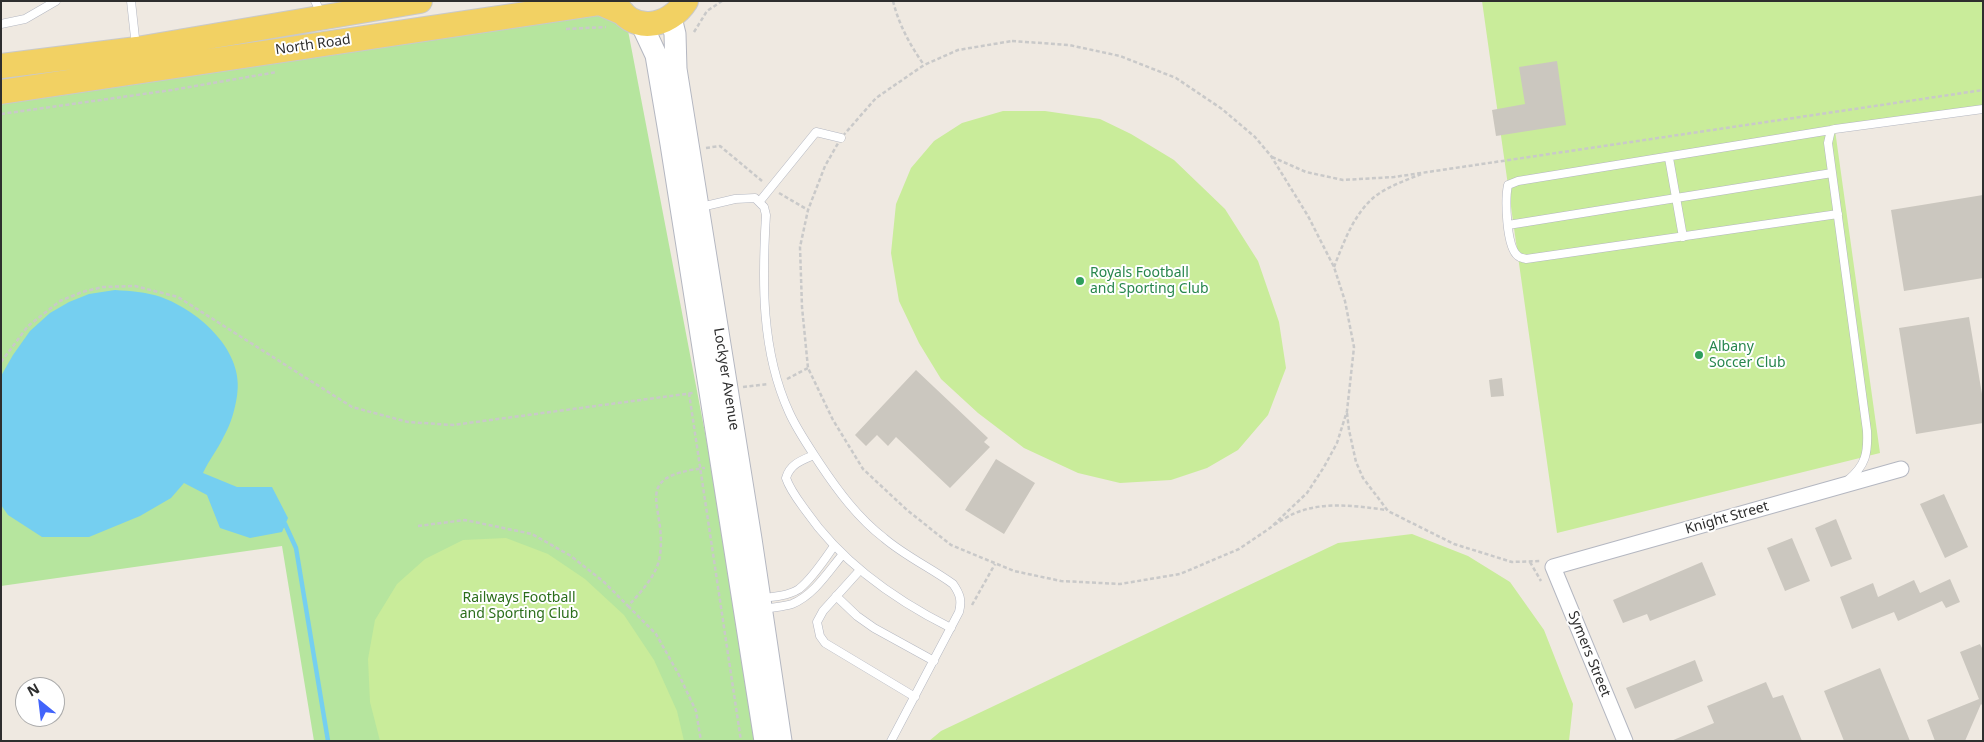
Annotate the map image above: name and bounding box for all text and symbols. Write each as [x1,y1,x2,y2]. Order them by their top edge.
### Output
street label: North Road [274,31,352,59]
place label: Royals Football and Sporting Club [1090,265,1209,298]
marker: Royals Football and Sporting Club [1074,275,1086,287]
street label: Lockyer Avenue [710,327,742,431]
place label: Albany Soccer Club [1709,339,1786,372]
marker: Albany Soccer Club [1693,349,1705,361]
street label: Knight Street [1683,498,1771,538]
park label: Railways Football and Sporting Club [460,590,578,622]
street label: Symers Street [1564,609,1614,699]
north arrow [15,677,65,727]
text: N [23,678,43,700]

